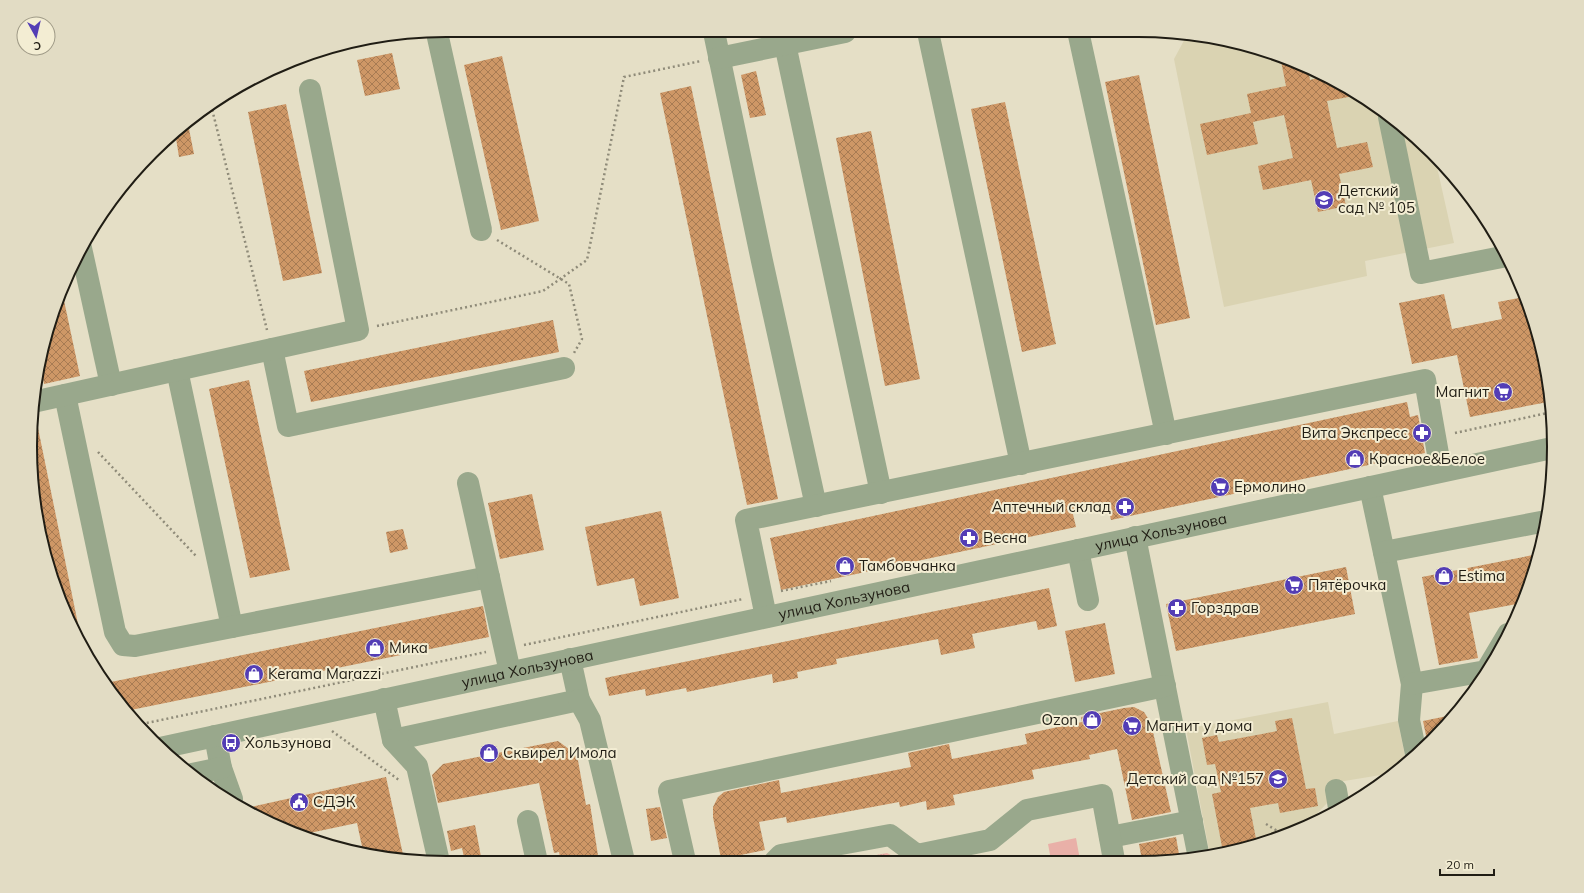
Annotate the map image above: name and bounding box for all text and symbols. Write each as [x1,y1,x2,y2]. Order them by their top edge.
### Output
north arrow [16,16,56,56]
text: С [32,38,42,53]
place label: Детский сад № 105 [1338,181,1415,217]
school or university icon: Детский сад № 105 [1313,189,1335,211]
supermarket icon: Магнит [1492,381,1514,403]
place label: Магнит [1436,382,1489,401]
pharmacy icon: Вита Экспресс [1411,422,1433,444]
place label: Вита Экспресс [1301,423,1408,442]
shop icon: Красное&Белое [1344,448,1366,470]
place label: Красное&Белое [1369,449,1485,468]
supermarket icon: Ермолино [1209,476,1231,498]
place label: Ермолино [1234,477,1306,496]
pharmacy icon: Аптечный склад [1114,496,1136,518]
place label: Аптечный склад [992,497,1111,516]
street label: улица Хользунова [1093,508,1228,555]
pharmacy icon: Весна [958,527,980,549]
place label: Весна [983,528,1027,547]
shop icon: Тамбовчанка [834,555,856,577]
place label: Тамбовчанка [859,556,956,575]
shop icon: Estima [1433,565,1455,587]
place label: Estima [1458,566,1505,585]
supermarket icon: Пятёрочка [1283,574,1305,596]
place label: Пятёрочка [1308,575,1386,594]
street label: улица Хользунова [777,577,912,623]
pharmacy icon: Горздрав [1166,597,1188,619]
place label: Горздрав [1191,598,1259,617]
shop icon: Мика [364,637,386,659]
place label: Мика [389,638,428,657]
street label: улица Хользунова [460,645,595,692]
shop icon: Kerama Marazzi [243,663,265,685]
place label: Kerama Marazzi [268,664,381,683]
shop icon: Ozon [1081,709,1103,731]
place label: Ozon [1041,710,1078,729]
supermarket icon: Магнит у дома [1121,715,1143,737]
place label: Магнит у дома [1146,716,1252,735]
bus stop icon: Хользунова [220,732,242,754]
place label: Хользунова [245,733,331,752]
shop icon: Сквирел Имола [478,742,500,764]
place label: Сквирел Имола [503,743,617,762]
school or university icon: Детский сад №157 [1267,768,1289,790]
place label: Детский сад №157 [1126,769,1264,788]
public building icon: СДЭК [288,791,310,813]
place label: СДЭК [313,792,356,811]
scale bar [1440,851,1494,877]
text: 20 m [1446,857,1474,872]

